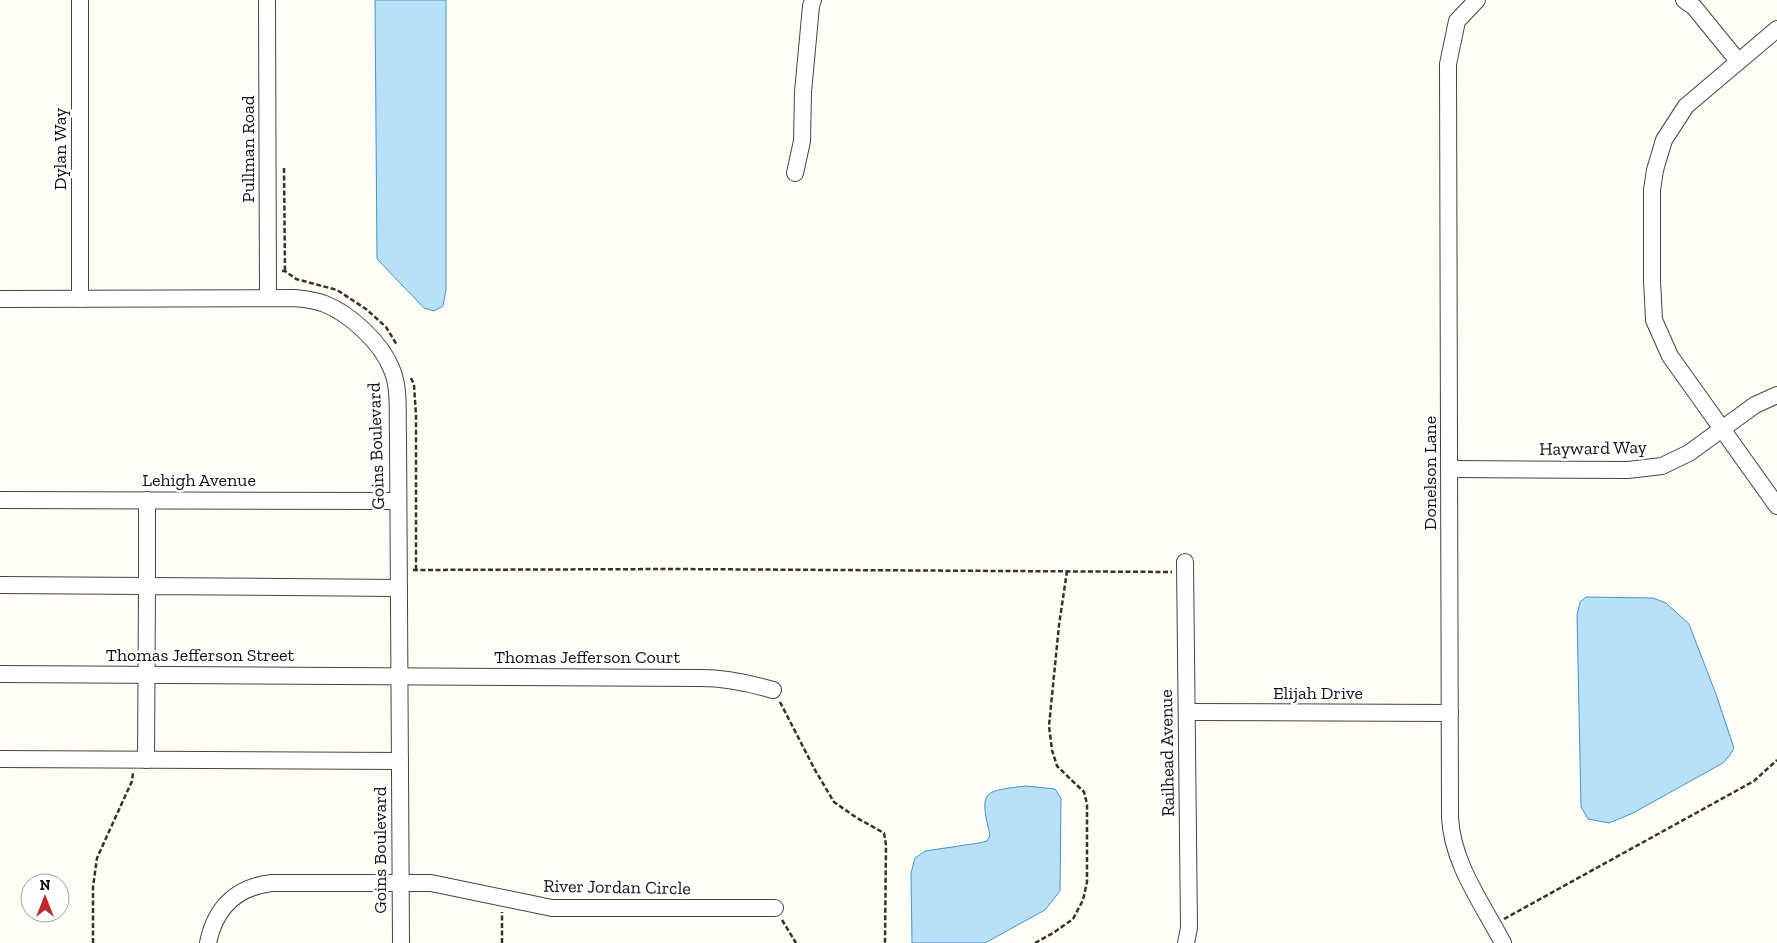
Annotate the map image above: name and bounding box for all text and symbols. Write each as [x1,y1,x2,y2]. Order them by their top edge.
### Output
street label: Pullman Road [237,95,259,203]
street label: Dylan Way [49,107,71,190]
street label: Goins Boulevard [363,382,389,510]
street label: Donelson Lane [1419,416,1441,530]
street label: Hayward Way [1539,436,1648,460]
street label: Lehigh Avenue [142,469,256,491]
street label: Thomas Jefferson Street [106,644,295,666]
street label: Thomas Jefferson Court [494,646,680,668]
street label: Elijah Drive [1273,682,1363,704]
street label: Railhead Avenue [1155,689,1179,817]
street label: Goins Boulevard [369,786,391,914]
north arrow [20,873,70,923]
street label: River Jordan Circle [543,875,691,899]
text: N [40,877,51,894]

